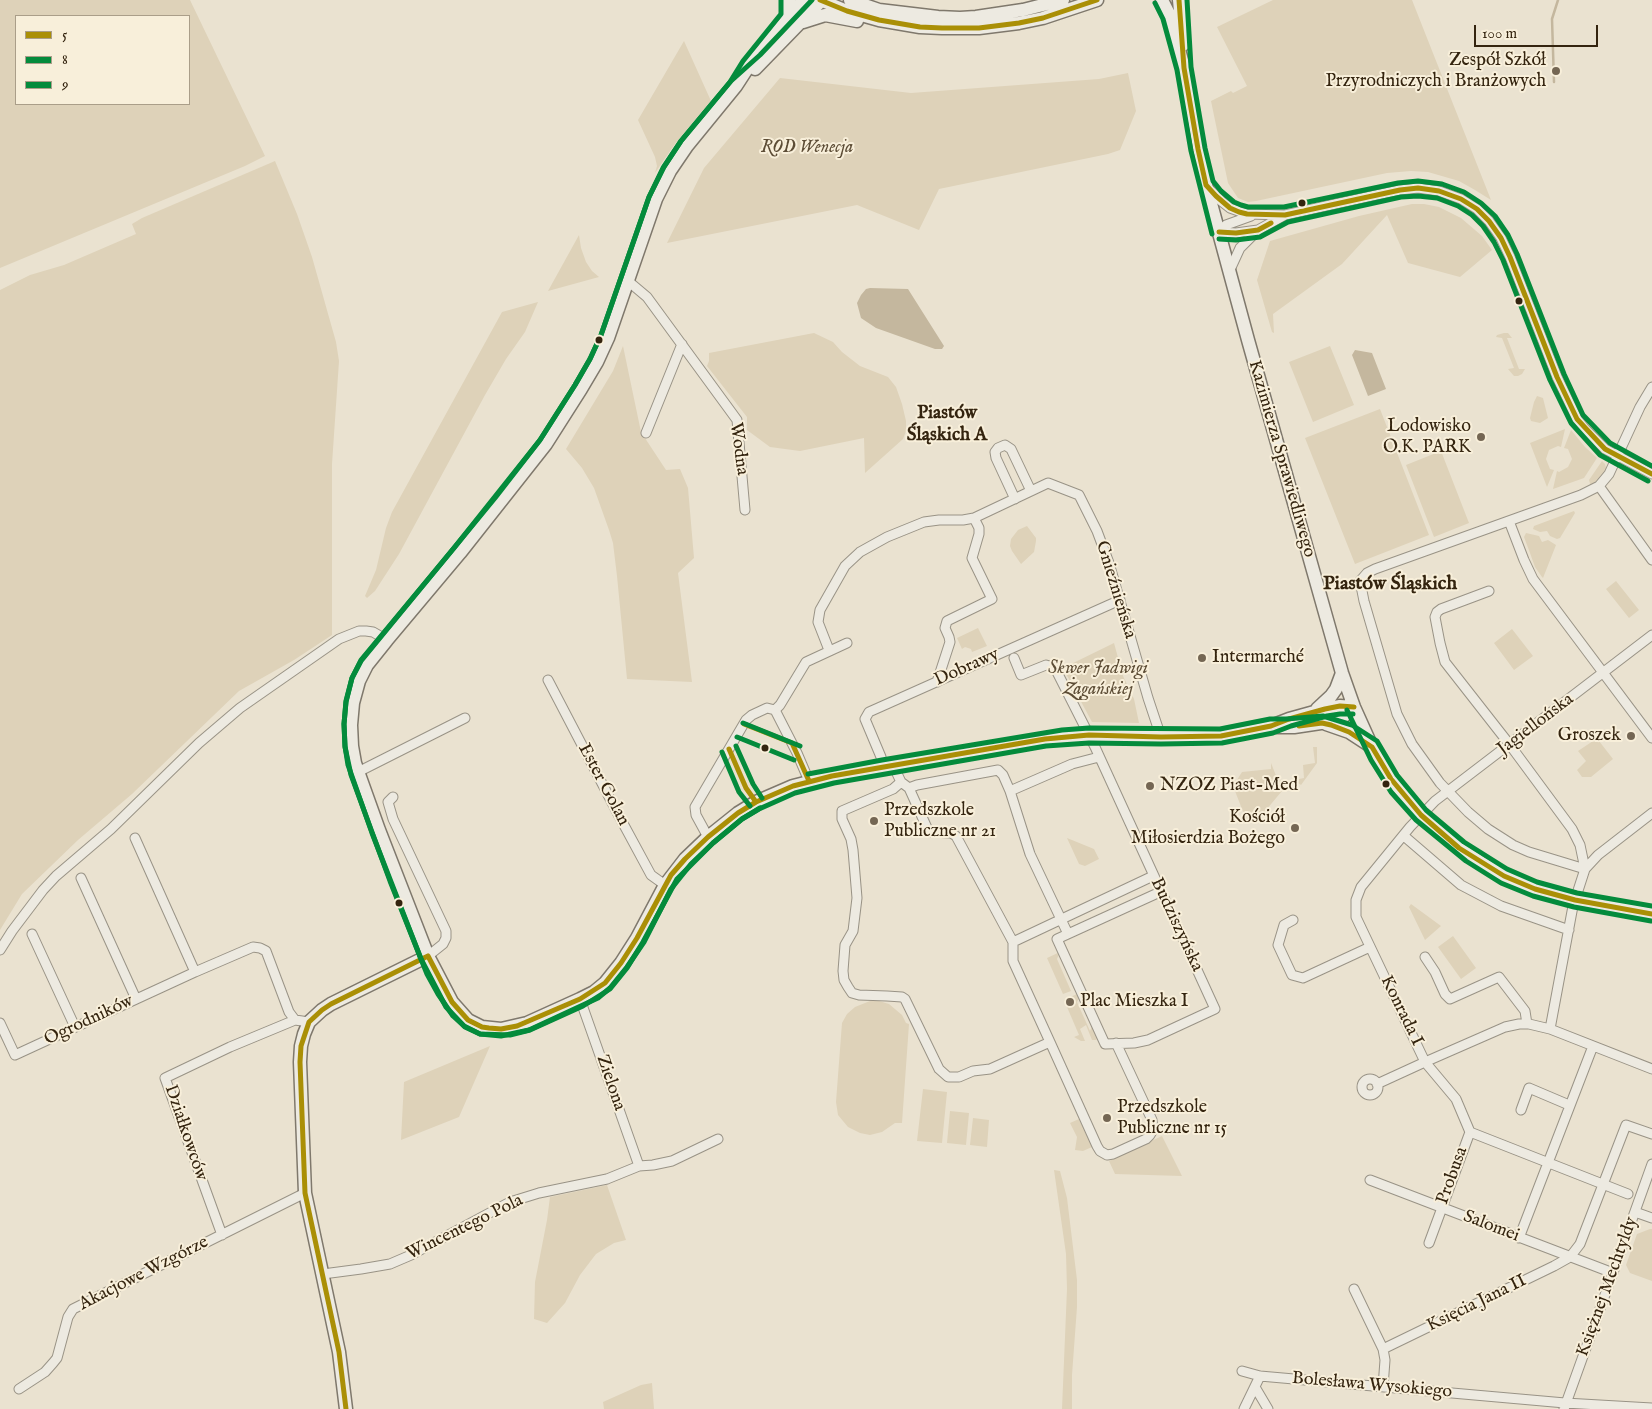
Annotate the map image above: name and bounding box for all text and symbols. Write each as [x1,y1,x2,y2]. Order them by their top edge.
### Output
legend [15,15,190,105]
scale bar [1477,15,1601,47]
text: 100 m [1482,24,1517,43]
text: 5 [62,25,67,44]
text: 8 [62,50,68,69]
place label: Zespół Szkół Przyrodniczych i Branżowych [1325,50,1546,92]
marker: Zespół Szkół Przyrodniczych i Branżowych [1550,65,1562,77]
text: 9 [62,75,69,94]
park label: ROD Wenecja [761,137,853,159]
unlabelled marker [1297,198,1307,208]
unlabelled marker [1514,296,1524,306]
unlabelled marker [594,335,604,345]
street label: Kazimierza Sprawiedliwego [1243,358,1319,560]
district label: Piastów Śląskich A [907,403,987,447]
place label: Lodowisko O.K. PARK [1383,416,1471,458]
street label: Wodna [724,421,752,477]
marker: Lodowisko O.K. PARK [1475,431,1487,443]
street label: Gnieźnieńska [1090,538,1140,642]
district label: Piastów Śląskich [1323,573,1457,597]
street label: Dobrawy [931,644,1003,692]
place label: Intermarché [1212,647,1304,669]
marker: Intermarché [1196,652,1208,664]
park label: Skwer Jadwigi Żagańskiej [1048,658,1148,701]
street label: Jagiellońska [1494,689,1578,761]
place label: Groszek [1558,725,1621,747]
marker: Groszek [1625,730,1637,742]
street label: Ester Golan [572,740,634,830]
unlabelled marker [760,743,770,753]
place label: NZOZ Piast-Med [1160,775,1298,797]
unlabelled marker [1381,779,1391,789]
marker: NZOZ Piast-Med [1144,780,1156,792]
place label: Przedszkole Publiczne nr 21 [884,800,996,842]
place label: Kościół Miłosierdzia Bożego [1131,807,1285,850]
marker: Przedszkole Publiczne nr 21 [868,815,880,827]
marker: Kościół Miłosierdzia Bożego [1289,822,1301,834]
street label: Budziszyńska [1145,875,1207,975]
unlabelled marker [394,898,404,908]
street label: Konrada I [1375,972,1427,1050]
street label: Ogrodników [41,991,137,1051]
place label: Plac Mieszka I [1080,991,1188,1013]
marker: Plac Mieszka I [1064,996,1076,1008]
street label: Zielona [590,1052,630,1114]
street label: Działkowców [158,1082,212,1184]
place label: Przedszkole Publiczne nr 15 [1117,1097,1227,1140]
marker: Przedszkole Publiczne nr 15 [1101,1112,1113,1124]
street label: Probusa [1433,1144,1473,1208]
street label: Wincentego Pola [403,1190,527,1266]
street label: Salomei [1460,1206,1522,1248]
street label: Księżnej Mechtyldy [1573,1214,1643,1360]
street label: Akacjowe Wzgórze [76,1232,212,1316]
street label: Księcia Jana II [1424,1271,1530,1337]
street label: Bolesława Wysokiego [1291,1368,1453,1404]

